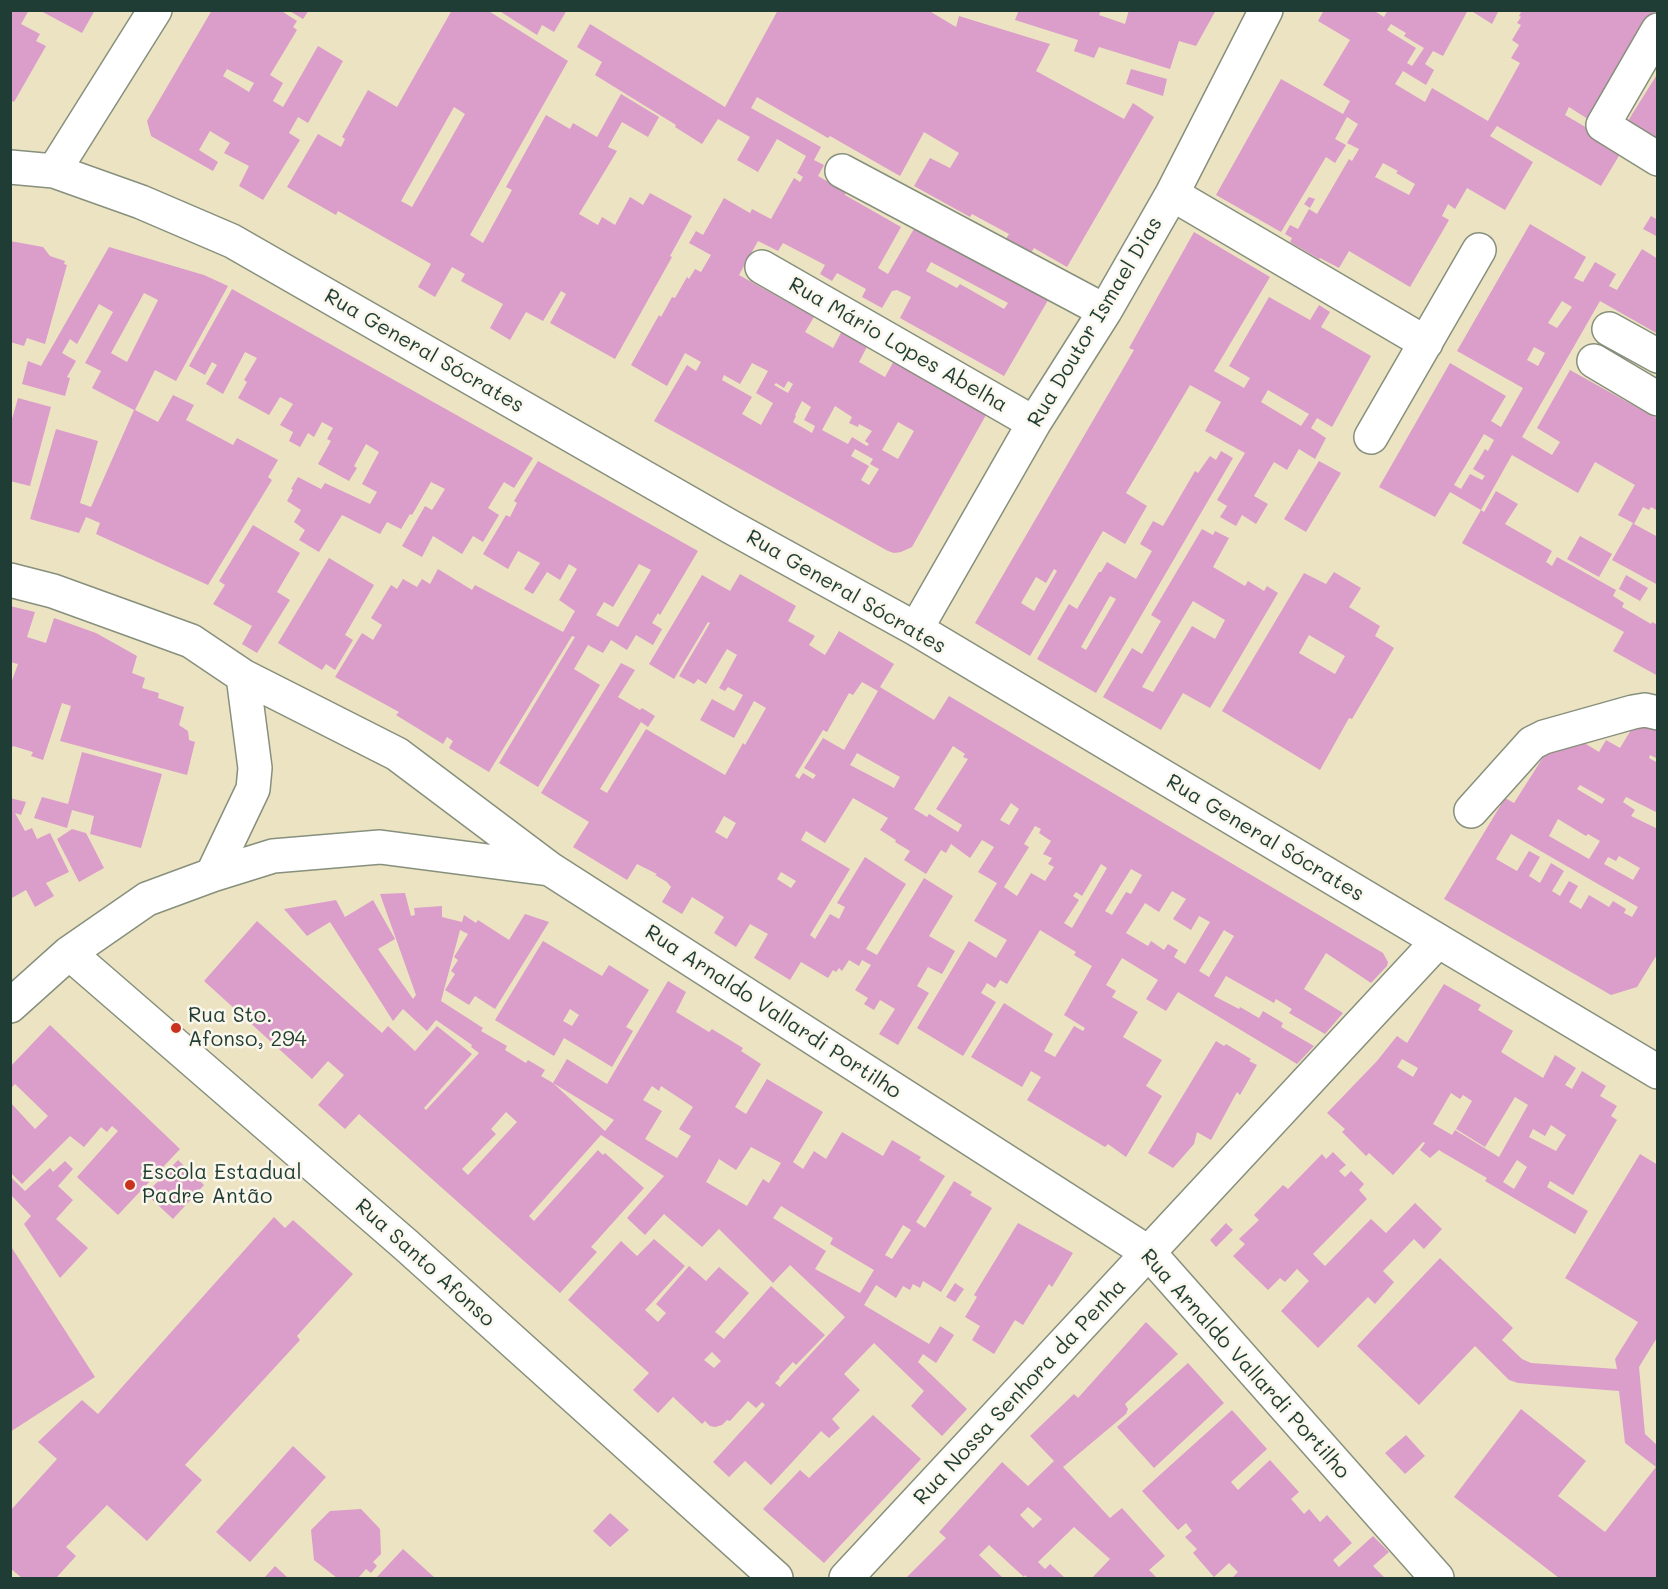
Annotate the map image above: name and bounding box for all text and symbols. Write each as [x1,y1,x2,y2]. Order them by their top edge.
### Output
street label: Rua Doutor Ismael Dias [1022,212,1168,432]
street label: Rua Mário Lopes Abelha [784,272,1012,418]
street label: Rua General Sócrates [320,284,528,418]
street label: Rua General Sócrates [742,525,950,659]
street label: Rua General Sócrates [1162,769,1368,907]
street label: Rua Arnaldo Vallardi Portilho [640,920,906,1104]
place label: Rua Sto. Afonso, 294 [188,1003,307,1053]
marker: Rua Sto. Afonso, 294 [169,1021,183,1035]
place label: Escola Estadual Padre Antão [142,1160,302,1210]
marker: Escola Estadual Padre Antão [123,1178,137,1192]
street label: Rua Santo Afonso [350,1194,500,1332]
street label: Rua Arnaldo Vallardi Portilho [1135,1244,1355,1484]
street label: Rua Nossa Senhora da Penha [909,1274,1131,1510]

